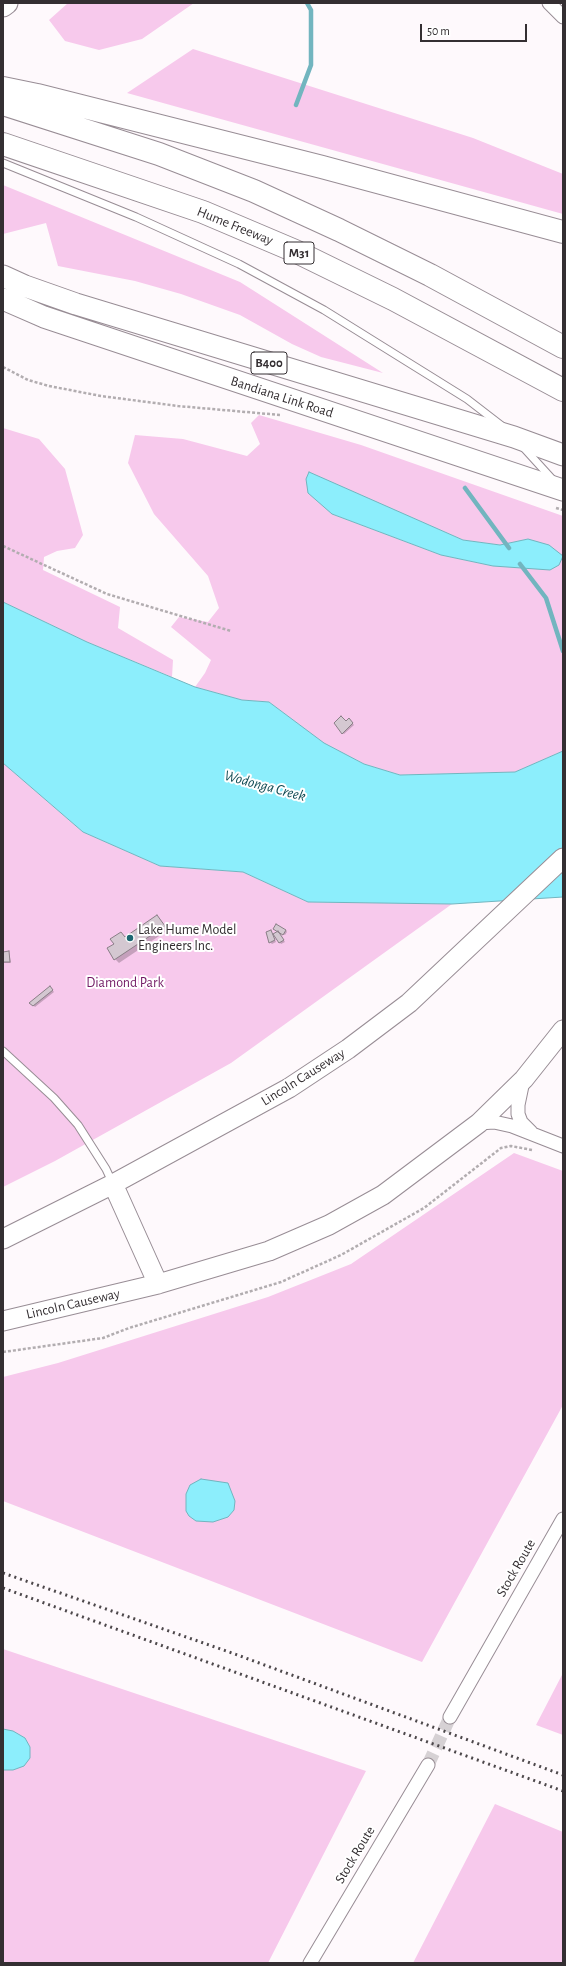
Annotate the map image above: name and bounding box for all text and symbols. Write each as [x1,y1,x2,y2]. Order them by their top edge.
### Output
scale bar [422,16,529,42]
text: 50 m [427,25,450,37]
street label: Hume Freeway [194,203,276,249]
road number: M31 [284,242,314,264]
road number: B400 [251,352,287,374]
street label: Bandiana Link Road [229,372,335,422]
water label: Wodonga Creek [222,766,308,806]
place label: Lake Hume Model Engineers Inc. [138,922,236,954]
marker: Lake Hume Model Engineers Inc. [125,933,135,943]
park label: Diamond Park [86,975,164,991]
street label: Lincoln Causeway [258,1045,348,1109]
street label: Lincoln Causeway [24,1285,122,1323]
street label: Stock Route [493,1536,539,1600]
street label: Stock Route [331,1823,379,1887]

